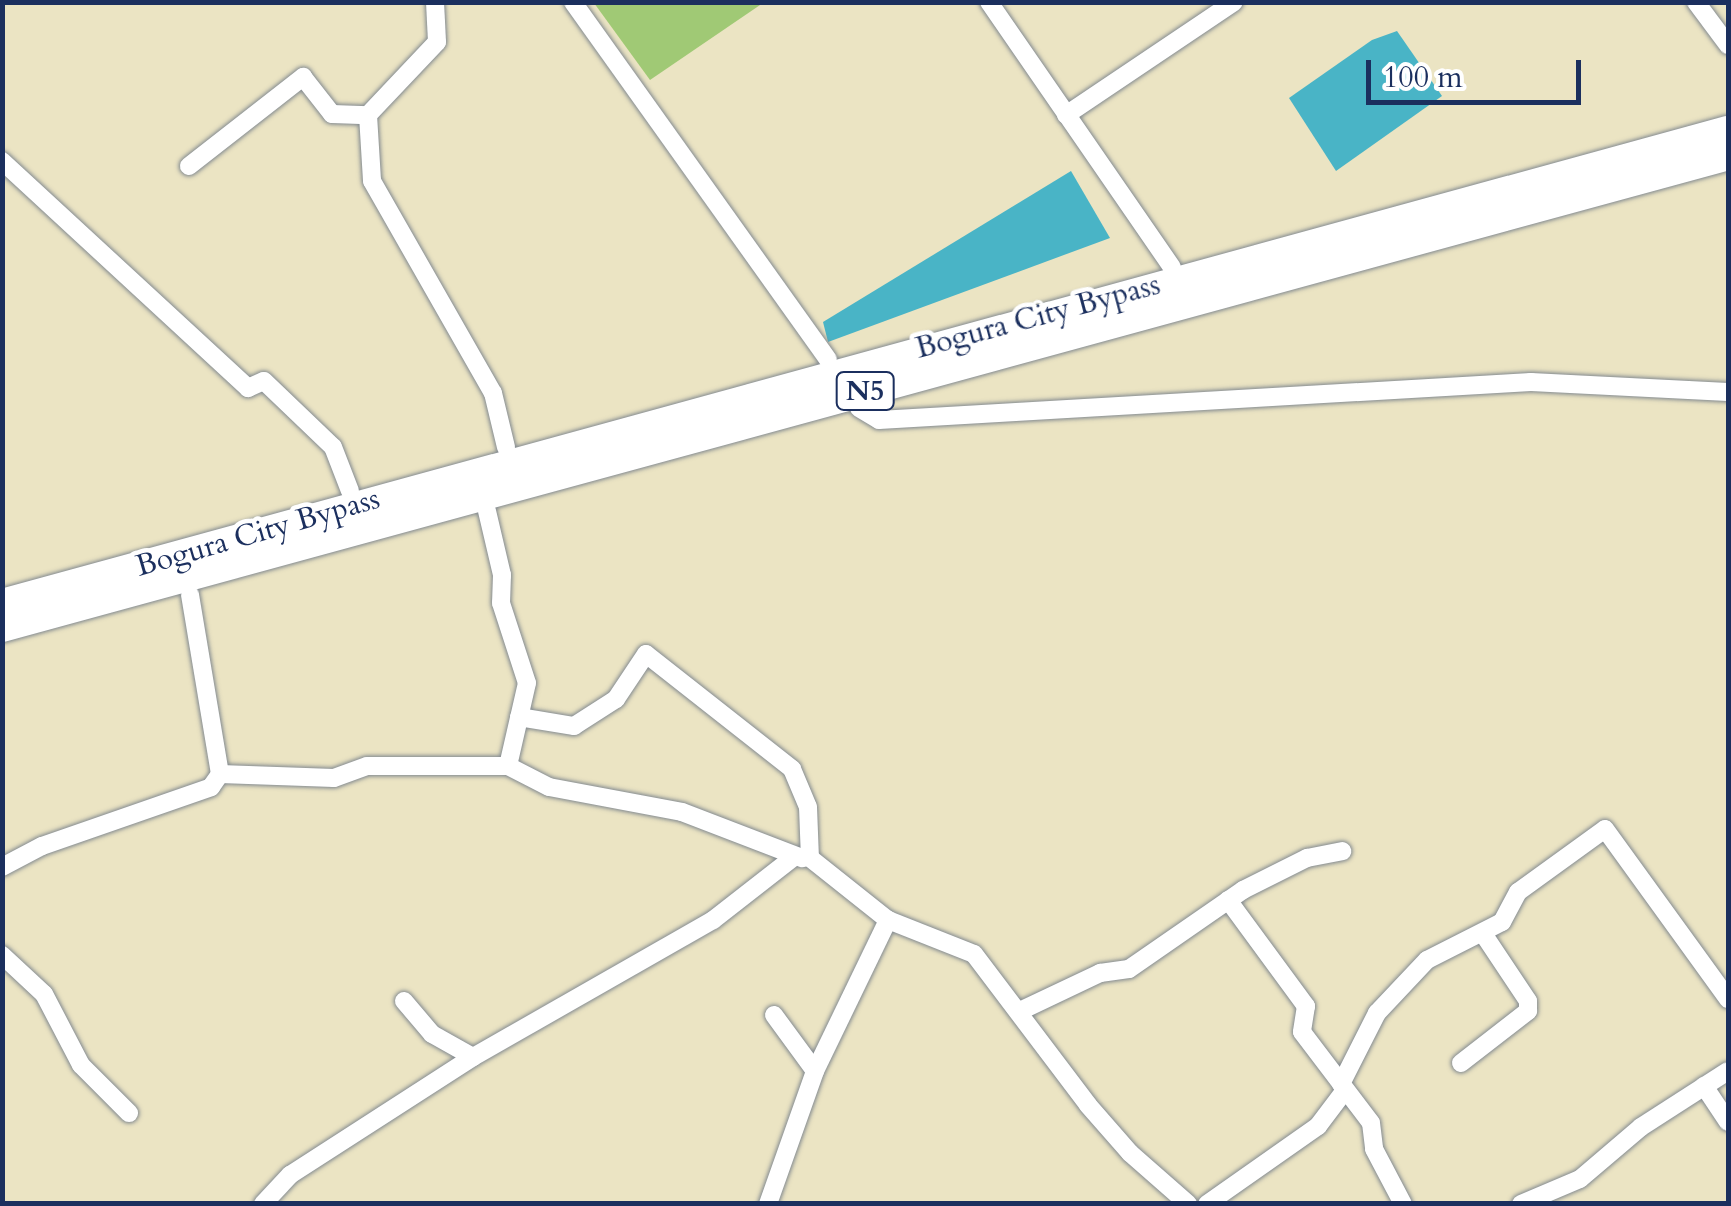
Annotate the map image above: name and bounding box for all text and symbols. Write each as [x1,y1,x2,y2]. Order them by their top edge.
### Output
scale bar [1371,40,1586,102]
text: 100 m [1383,57,1463,98]
street label: Bogura City Bypass [912,267,1164,367]
road number: N5 [835,368,895,414]
street label: Bogura City Bypass [132,481,384,585]

